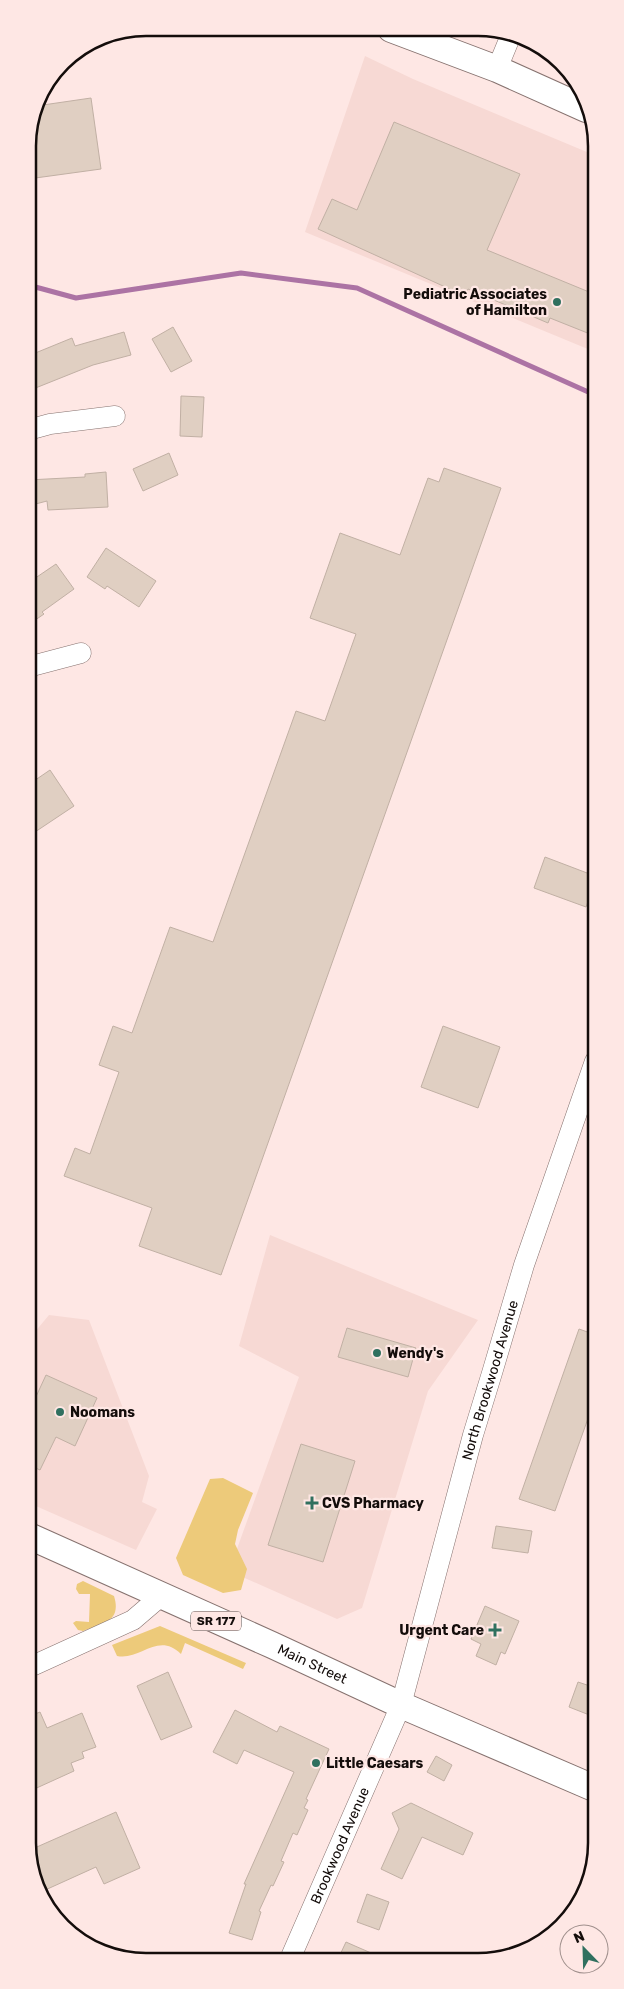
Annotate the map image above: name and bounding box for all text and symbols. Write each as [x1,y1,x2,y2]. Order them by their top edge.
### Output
place label: Pediatric Associates of Hamilton [403,286,547,319]
marker: Pediatric Associates of Hamilton [551,296,563,308]
street label: North Brookwood Avenue [459,1298,522,1462]
place label: Wendy's [387,1345,444,1362]
marker: Wendy's [371,1347,383,1359]
place label: Noomans [70,1404,135,1421]
marker: Noomans [54,1406,66,1418]
place label: CVS Pharmacy [322,1495,424,1512]
marker: CVS Pharmacy [306,1497,318,1509]
road number: SR 177 [191,1612,241,1630]
place label: Urgent Care [399,1622,484,1639]
marker: Urgent Care [488,1623,502,1637]
street label: Main Street [275,1641,350,1688]
place label: Little Caesars [326,1755,424,1772]
marker: Little Caesars [310,1757,322,1769]
street label: Brookwood Avenue [307,1785,373,1906]
north arrow [559,1924,609,1974]
text: N [571,1928,587,1947]

